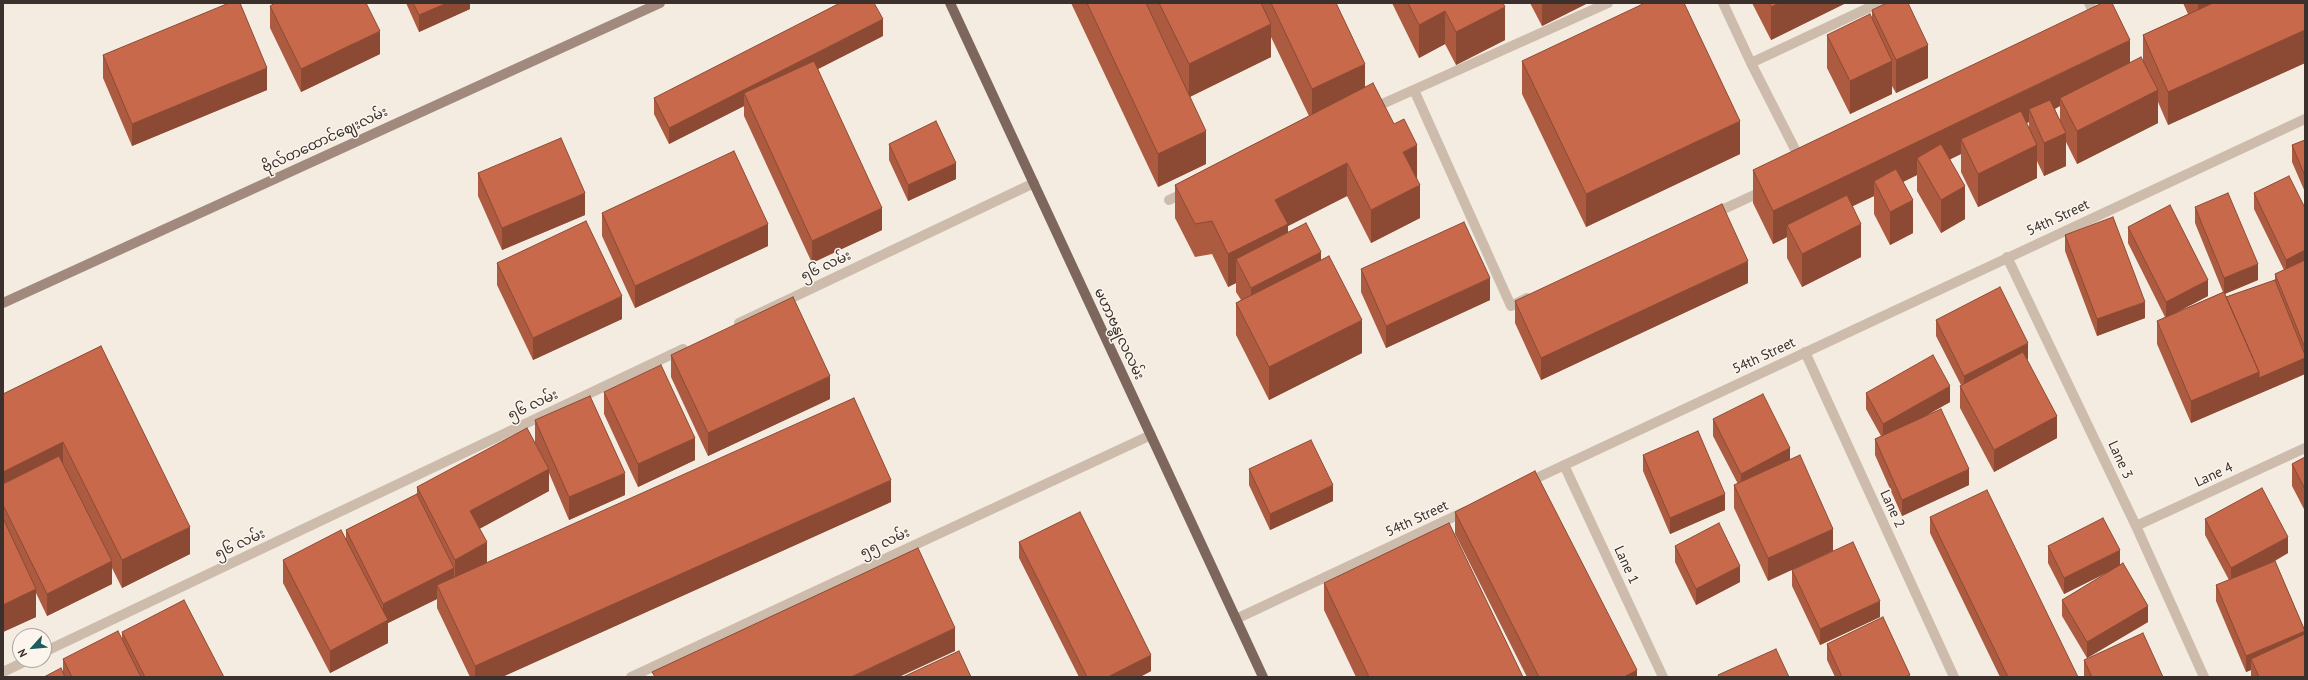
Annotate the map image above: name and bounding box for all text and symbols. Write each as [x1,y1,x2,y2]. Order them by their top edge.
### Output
street label: ဗိုလ်တထောင်ဈေးလမ်း [260,104,390,176]
street label: 54th Street [2024,196,2092,240]
street label: ၅၆ လမ်း [798,247,854,285]
street label: မဟာဗန္ဓုလလမ်း [1090,285,1148,383]
street label: 54th Street [1730,334,1798,378]
street label: ၅၆ လမ်း [505,386,561,424]
street label: Lane 3 [2104,438,2136,482]
street label: Lane 4 [2192,459,2236,491]
street label: Lane 2 [1876,487,1908,531]
street label: 54th Street [1383,497,1451,541]
street label: ၅၅ လမ်း [858,524,912,562]
street label: ၅၆ လမ်း [212,525,268,563]
street label: Lane 1 [1610,543,1642,587]
north arrow [12,628,52,668]
text: N [14,647,30,659]

